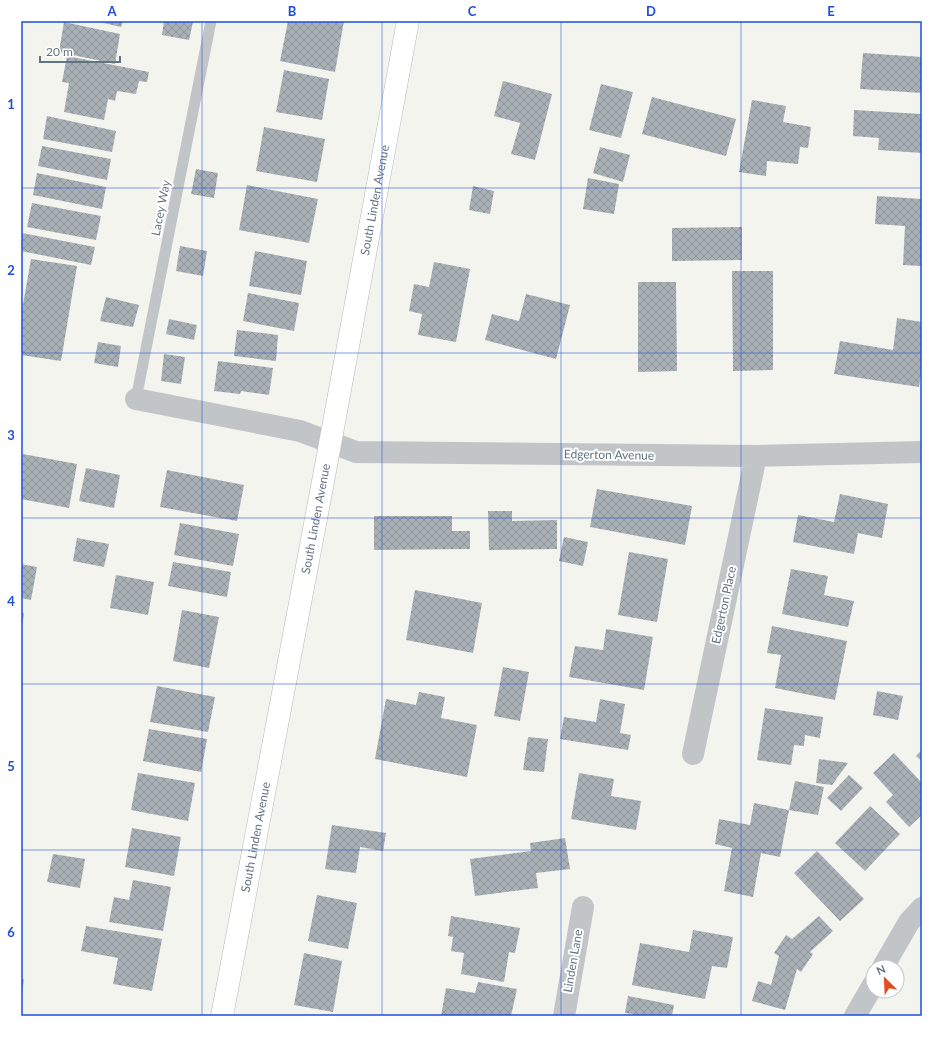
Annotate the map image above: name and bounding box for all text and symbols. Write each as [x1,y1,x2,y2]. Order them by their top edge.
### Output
text: A [106,3,117,19]
text: B [288,3,297,19]
text: C [468,3,477,19]
text: D [646,3,656,19]
text: E [827,3,835,19]
scale bar [40,38,120,64]
text: 20 m [46,44,73,59]
text: 1 [7,96,15,112]
street label: South Linden Avenue [357,144,392,257]
street label: Lacey Way [148,178,173,237]
text: 2 [7,262,15,278]
text: 3 [7,427,15,443]
street label: Edgerton Avenue [564,446,654,463]
street label: South Linden Avenue [298,462,333,575]
street label: Edgerton Place [708,565,739,645]
text: 4 [7,593,15,609]
text: 5 [7,758,15,774]
street label: South Linden Avenue [238,781,273,894]
text: 6 [7,924,15,940]
street label: Linden Lane [560,928,585,994]
north arrow [865,959,905,999]
text: N [874,962,887,977]

